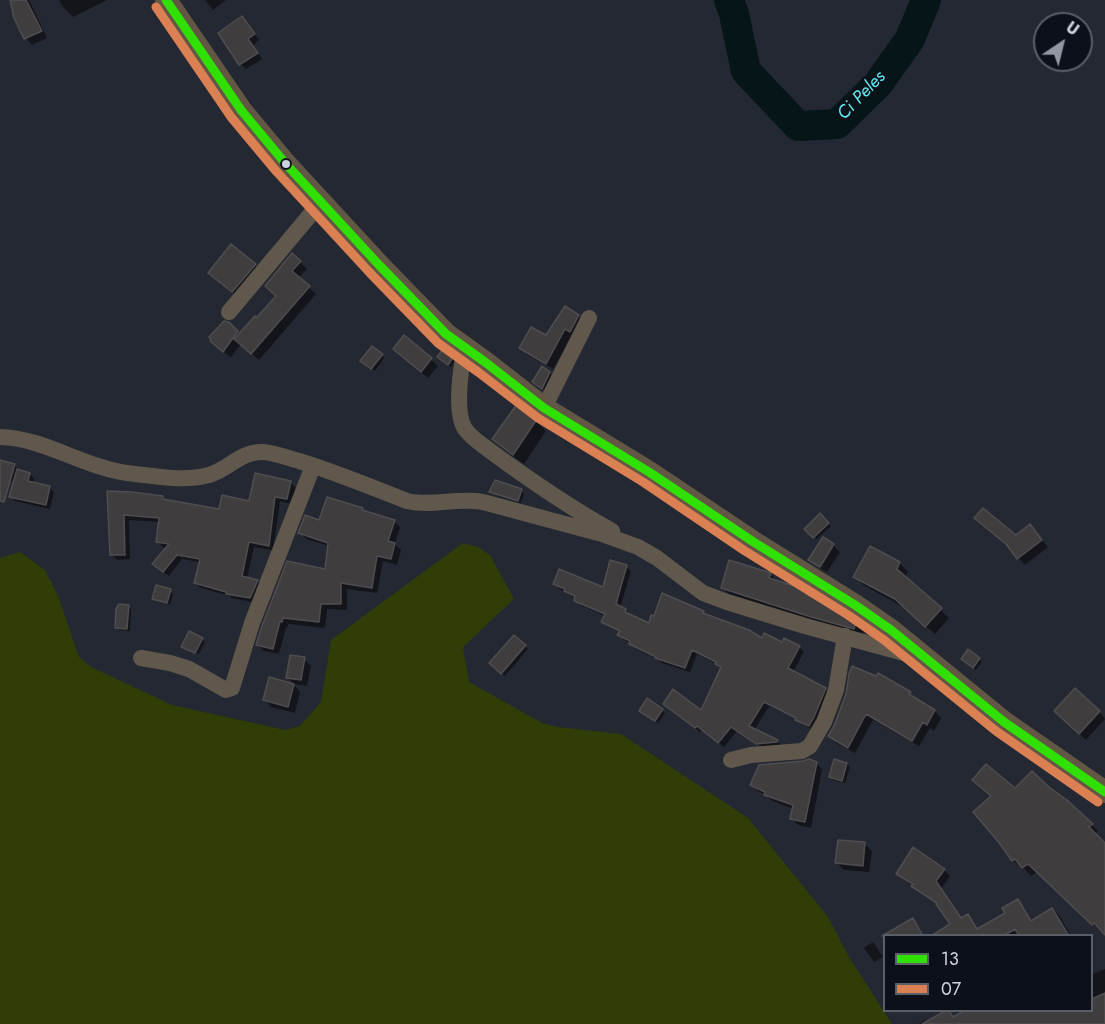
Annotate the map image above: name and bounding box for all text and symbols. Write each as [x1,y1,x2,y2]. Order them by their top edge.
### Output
north arrow [1033,12,1093,72]
text: U [1061,16,1084,41]
water label: Ci Peles [833,67,891,125]
unlabelled marker [280,158,292,170]
legend [883,934,1093,1012]
text: 13 [941,946,959,972]
text: 07 [941,976,961,1002]

